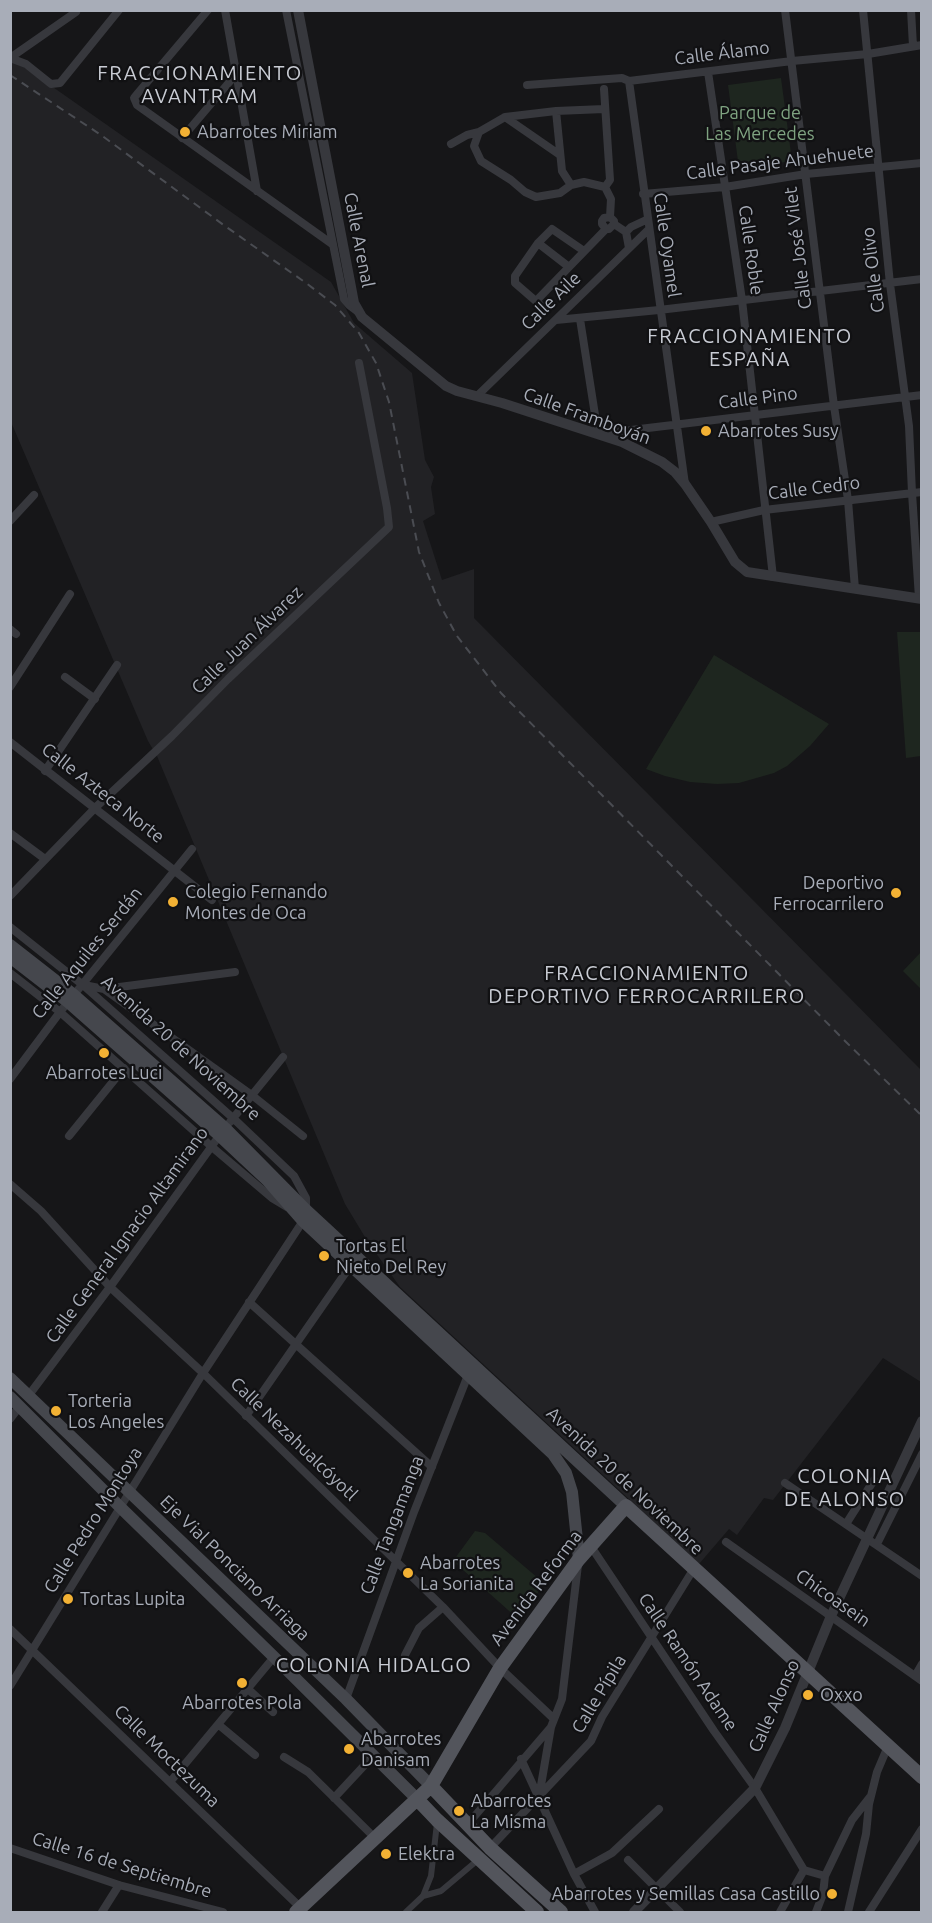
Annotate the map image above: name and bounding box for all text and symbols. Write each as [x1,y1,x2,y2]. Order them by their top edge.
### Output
street label: Calle Álamo [673,36,771,70]
district label: FRACCIONAMIENTO AVANTRAM [97,61,303,108]
park label: Parque de Las Mercedes [705,102,815,144]
place label: Abarrotes Miriam [197,121,338,143]
marker: Abarrotes Miriam [178,125,192,139]
street label: Calle Pasaje Ahuehuete [685,140,875,184]
street label: Calle José Vilet [780,186,816,310]
street label: Calle Arenal [339,191,379,289]
street label: Calle Oyamel [649,191,685,299]
street label: Calle Roble [734,204,768,296]
street label: Calle Olivo [857,226,889,314]
street label: Calle Aile [517,267,585,335]
district label: FRACCIONAMIENTO ESPAÑA [647,324,853,371]
street label: Calle Pino [717,382,799,414]
street label: Calle Framboyán [520,383,654,449]
place label: Abarrotes Susy [718,420,839,442]
marker: Abarrotes Susy [699,424,713,438]
street label: Calle Cedro [767,472,861,504]
street label: Calle Juan Álvarez [187,582,307,698]
street label: Calle Azteca Norte [37,738,169,848]
place label: Deportivo Ferrocarrilero [773,872,884,914]
place label: Colegio Fernando Montes de Oca [185,881,328,924]
street label: Calle Aquiles Serdán [27,883,147,1023]
marker: Deportivo Ferrocarrilero [889,886,903,900]
marker: Colegio Fernando Montes de Oca [166,895,180,909]
district label: FRACCIONAMIENTO DEPORTIVO FERROCARRILERO [488,961,806,1008]
street label: Avenida 20 de Noviembre [97,971,265,1125]
marker: Abarrotes Luci [97,1046,111,1060]
place label: Abarrotes Luci [46,1062,162,1084]
street label: Calle General Ignacio Altamirano [41,1123,213,1347]
place label: Tortas El Nieto Del Rey [336,1235,446,1278]
marker: Tortas El Nieto Del Rey [317,1249,331,1263]
street label: Calle Nezahualcóyotl [226,1373,362,1505]
place label: Torteria Los Angeles [68,1390,164,1432]
street label: Avenida 20 de Noviembre [542,1403,708,1559]
marker: Torteria Los Angeles [49,1404,63,1418]
street label: Calle Pedro Montoya [39,1443,147,1597]
street label: Calle Tangamanga [356,1453,428,1597]
district label: COLONIA DE ALONSO [784,1464,906,1511]
street label: Eje Vial Ponciano Arriaga [156,1491,314,1645]
street label: Avenida Reforma [486,1526,586,1650]
place label: Abarrotes La Sorianita [420,1552,514,1594]
street label: Chicoasein [792,1564,874,1632]
marker: Abarrotes La Sorianita [401,1566,415,1580]
place label: Tortas Lupita [80,1588,185,1610]
street label: Calle Ramón Adame [634,1589,742,1735]
marker: Tortas Lupita [61,1592,75,1606]
street label: Calle Pípila [567,1651,631,1737]
district label: COLONIA HIDALGO [276,1653,472,1677]
street label: Calle Alonso [744,1656,804,1756]
marker: Abarrotes Pola [235,1676,249,1690]
place label: Oxxo [820,1684,863,1706]
marker: Oxxo [801,1688,815,1702]
place label: Abarrotes Pola [182,1692,302,1714]
street label: Calle Moctezuma [110,1700,224,1812]
place label: Abarrotes Danisam [361,1728,441,1770]
marker: Abarrotes Danisam [342,1742,356,1756]
place label: Abarrotes La Misma [471,1790,551,1832]
marker: Abarrotes La Misma [452,1804,466,1818]
street label: Calle 16 de Septiembre [29,1827,215,1903]
place label: Elektra [398,1843,455,1865]
marker: Elektra [379,1847,393,1861]
place label: Abarrotes y Semillas Casa Castillo [552,1883,820,1905]
marker: Abarrotes y Semillas Casa Castillo [825,1887,839,1901]

